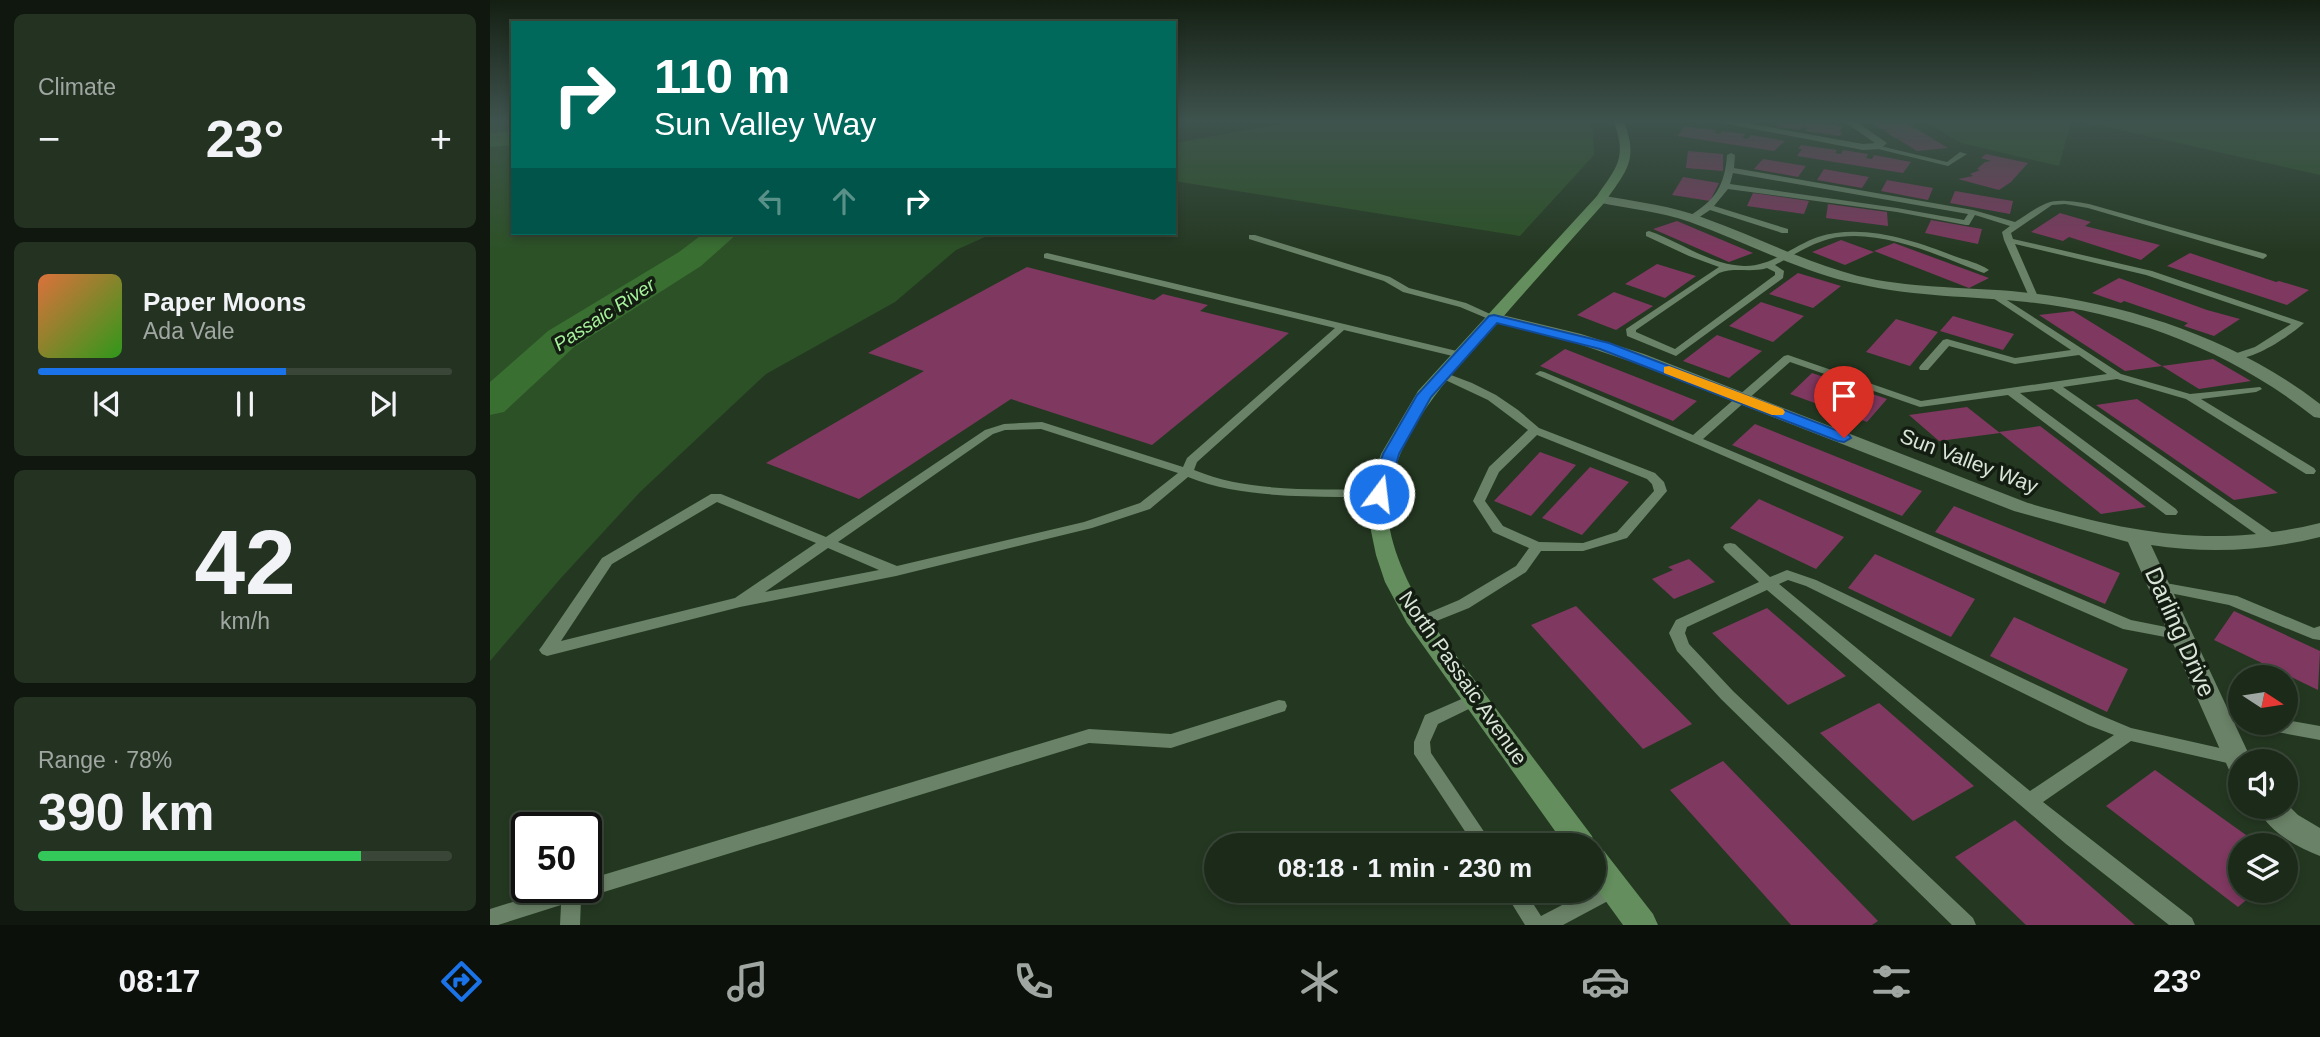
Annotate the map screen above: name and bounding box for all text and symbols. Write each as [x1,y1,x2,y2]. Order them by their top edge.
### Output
icon: right [539,49,630,140]
text: 110 m [654,49,790,103]
text: Climate [38,74,116,100]
text: Sun Valley Way [654,106,876,142]
text: 23° [206,110,284,168]
text: − [38,118,60,160]
text: + [430,118,452,160]
icon: left [752,182,790,220]
icon: ahead [825,182,863,220]
icon: right [898,182,936,220]
water label: Passaic River [550,274,659,355]
text: Paper Moons [143,287,306,317]
text: Ada Vale [143,318,235,344]
pin [1814,366,1874,438]
icon: arrive [1825,377,1863,415]
icon: previous [88,385,126,423]
icon: pause [226,385,264,423]
icon: next [364,385,402,423]
street label: Sun Valley Way [1897,424,2042,498]
position arrow [1342,457,1416,531]
text: 42 [194,512,296,613]
street label: Darling Drive [2140,563,2221,701]
street label: North Passaic Avenue [1395,587,1532,769]
text: km/h [220,608,270,634]
north arrow [2228,665,2298,735]
map controls [2228,665,2298,903]
text: Range · 78% [38,747,172,773]
button: sound [2228,749,2298,819]
text: 390 km [38,783,214,841]
speed limit sign: 50 [511,812,602,903]
button: layers [2228,833,2298,903]
text: 08:18 · 1 min · 230 m [1278,853,1532,883]
icon: directions [437,957,486,1006]
icon: music [723,957,772,1006]
icon: phone [1009,957,1058,1006]
icon: climate [1295,957,1344,1006]
icon: car [1581,957,1630,1006]
icon: filters [1867,957,1916,1006]
text: 08:17 [118,963,200,999]
text: 23° [2153,963,2202,999]

